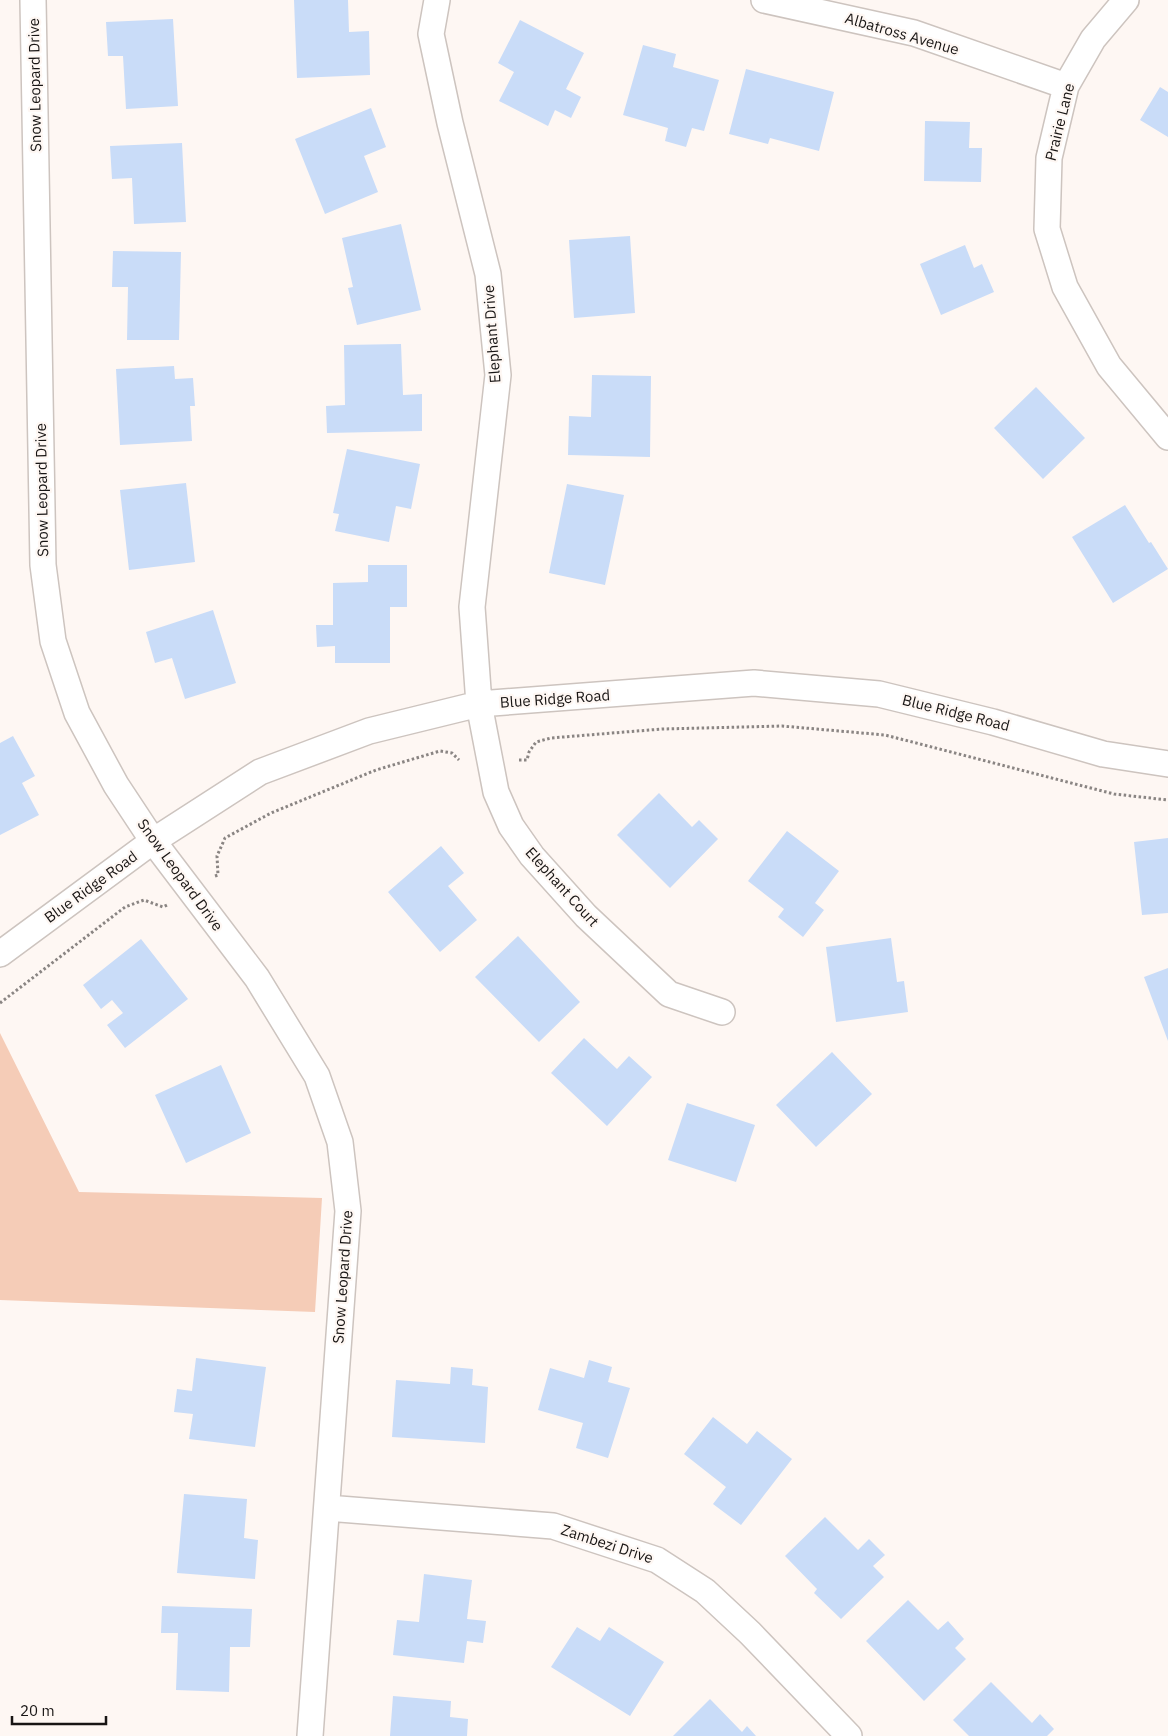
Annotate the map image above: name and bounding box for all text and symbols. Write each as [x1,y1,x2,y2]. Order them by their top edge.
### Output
street label: Albatross Avenue [843,8,961,59]
street label: Snow Leopard Drive [24,18,45,152]
street label: Prairie Lane [1041,81,1078,163]
street label: Elephant Drive [479,284,504,384]
street label: Snow Leopard Drive [31,423,52,557]
street label: Blue Ridge Road [499,685,611,712]
street label: Blue Ridge Road [900,690,1012,735]
street label: Snow Leopard Drive [133,815,227,934]
street label: Elephant Court [522,843,603,930]
street label: Blue Ridge Road [40,846,141,927]
street label: Snow Leopard Drive [328,1210,357,1344]
street label: Zambezi Drive [559,1520,656,1567]
scale bar [12,1694,106,1726]
text: 20 m [20,1701,55,1720]

